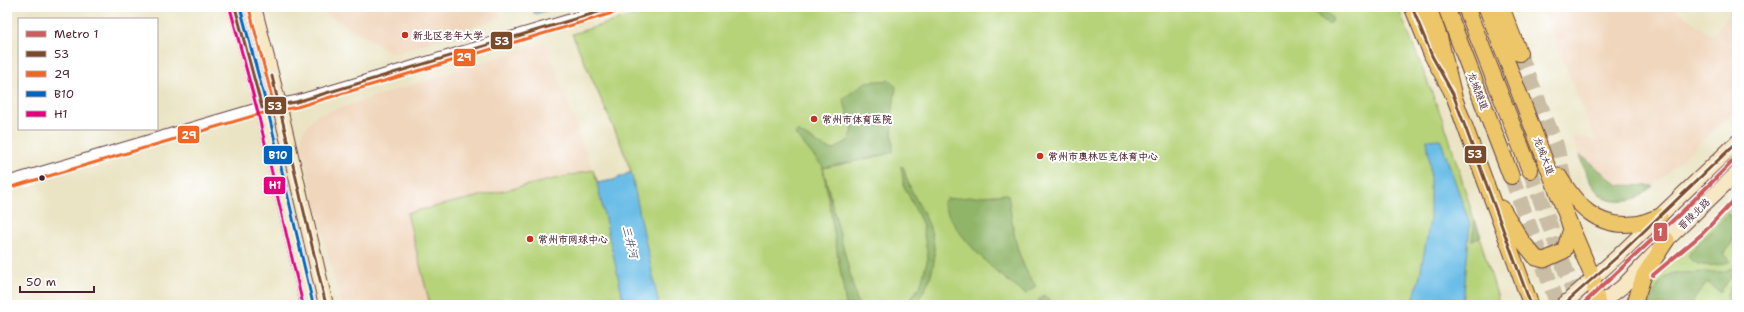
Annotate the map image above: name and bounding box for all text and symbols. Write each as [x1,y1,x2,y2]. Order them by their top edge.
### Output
legend [18,18,158,130]
text: Metro 1 [54,26,99,42]
place label: 新北区老年大学 [413,29,483,42]
marker: 新北区老年大学 [400,30,410,40]
line badge: 53 [490,31,513,50]
text: 53 [495,34,510,49]
text: 53 [54,46,69,62]
line badge: 29 [453,48,476,67]
text: 29 [457,50,472,65]
text: 29 [54,66,70,82]
street label: 龙城隧道 [1465,70,1491,112]
text: B10 [54,86,74,102]
line badge: 53 [264,96,287,115]
text: 53 [268,99,283,114]
text: H1 [54,106,67,122]
place label: 常州市体育医院 [822,113,892,126]
marker: 常州市体育医院 [809,114,819,124]
line badge: 29 [177,125,200,144]
text: 29 [182,128,197,143]
street label: 龙城大道 [1531,135,1557,177]
line badge: B10 [263,145,293,165]
line badge: 53 [1464,145,1487,164]
text: 53 [1468,147,1483,162]
text: B10 [268,148,288,163]
place label: 常州市奥林匹克体育中心 [1048,150,1158,163]
marker: 常州市奥林匹克体育中心 [1035,151,1045,161]
unlabelled marker [37,173,47,183]
line badge: H1 [263,176,286,195]
text: H1 [269,178,281,193]
street label: 晋陵北路 [1675,195,1713,233]
line badge: 1 [1653,222,1668,242]
water label: 三井河 [619,224,642,262]
text: 1 [1657,225,1663,240]
place label: 常州市网球中心 [538,233,608,246]
marker: 常州市网球中心 [525,234,535,244]
scale bar [20,268,94,294]
text: 50 m [26,274,56,290]

